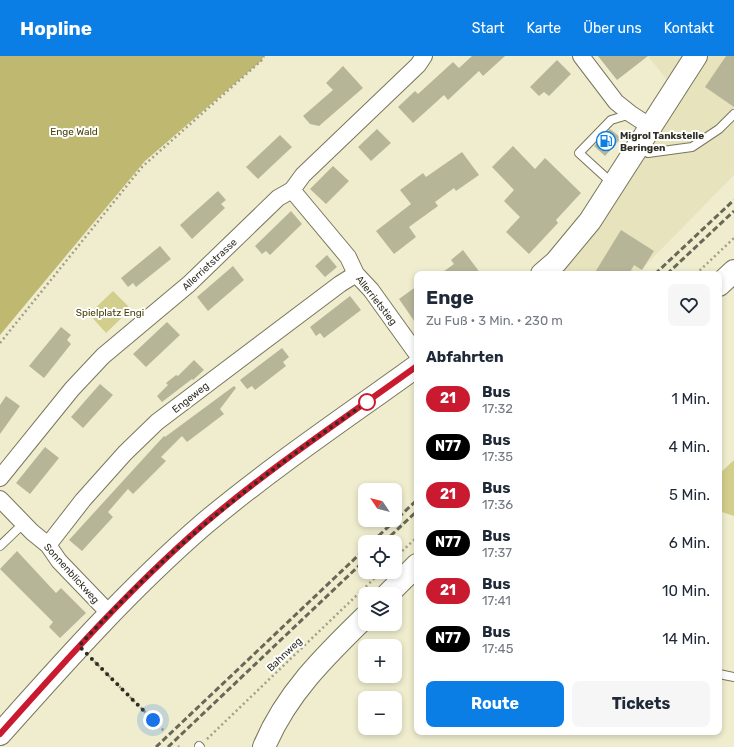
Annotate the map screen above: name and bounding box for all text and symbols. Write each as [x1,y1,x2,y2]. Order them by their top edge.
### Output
text: Hopline [20,17,92,40]
text: Start [472,20,505,37]
text: Karte [527,20,561,37]
text: Über uns [583,20,642,37]
text: Kontakt [664,20,714,37]
park label: Enge Wald [50,126,98,138]
fuel station icon: Migrol Tankstelle Beringen [595,130,617,152]
place label: Migrol Tankstelle Beringen [620,130,704,154]
street label: Allerrietstrasse [180,236,240,293]
street label: Allerrietstieg [353,273,399,328]
button: heart [668,284,710,326]
text: Enge [426,286,474,309]
park label: Spielplatz Engi [76,307,144,319]
text: Zu Fuß · 3 Min. · 230 m [426,313,563,328]
text: Abfahrten [426,348,504,366]
street label: Engeweg [170,380,211,416]
text: Bus [482,383,510,401]
text: 21 [440,390,456,407]
text: 1 Min. [671,390,710,408]
unlabelled marker [358,393,376,411]
text: 17:32 [482,401,513,416]
text: Bus [482,431,510,449]
text: N77 [435,438,461,455]
text: 4 Min. [669,438,710,456]
text: 17:35 [482,449,513,464]
text: Bus [482,479,510,497]
north arrow [358,483,402,527]
map controls [358,483,402,735]
text: 21 [440,486,456,503]
text: 5 Min. [669,486,710,504]
text: 17:36 [482,497,513,512]
text: Bus [482,527,510,545]
text: N77 [435,534,461,551]
text: 6 Min. [669,534,710,552]
button: locate [358,535,402,579]
street label: Sonnenblickweg [41,541,101,606]
text: 17:37 [482,545,512,560]
text: Bus [482,575,510,593]
text: 21 [440,582,456,599]
text: 10 Min. [662,582,710,600]
button: layers [358,587,402,631]
text: 17:41 [482,593,511,608]
text: Bus [482,623,510,641]
text: N77 [435,630,461,647]
text: 14 Min. [662,630,710,648]
street label: Bahnweg [265,635,305,674]
button: + [358,639,402,683]
text: 17:45 [482,641,513,656]
button: Route [426,681,564,727]
button: Tickets [572,681,710,727]
button: − [358,691,402,735]
your location [143,710,163,730]

